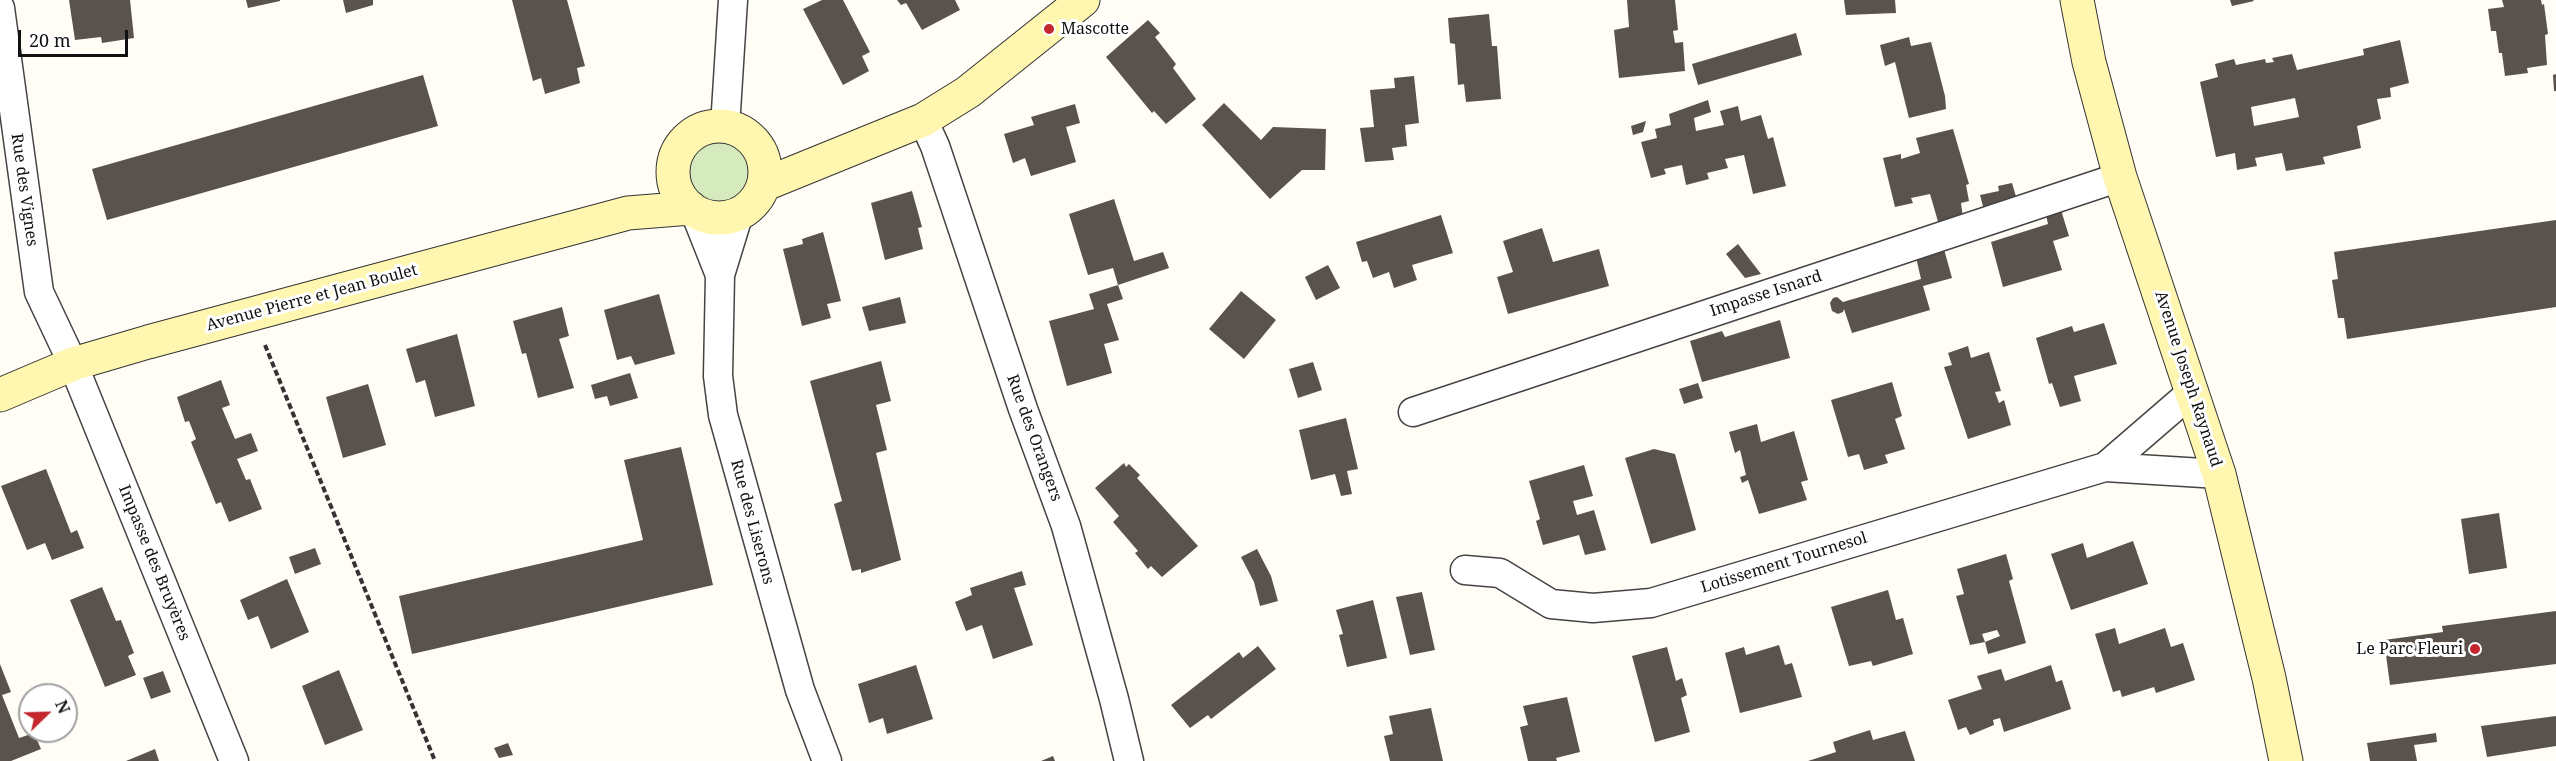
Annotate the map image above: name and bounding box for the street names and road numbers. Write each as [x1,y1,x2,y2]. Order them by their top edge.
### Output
street label: Rue des Vignes [7,132,41,248]
street label: Avenue Pierre et Jean Boulet [204,261,420,335]
street label: Impasse Isnard [1708,267,1824,321]
street label: Avenue Joseph Raynaud [2150,289,2226,469]
street label: Rue des Orangers [1002,372,1066,504]
street label: Rue des Liserons [726,458,778,586]
street label: Impasse des Bruyères [114,483,194,643]
street label: Lotissement Tournesol [1698,529,1870,597]

